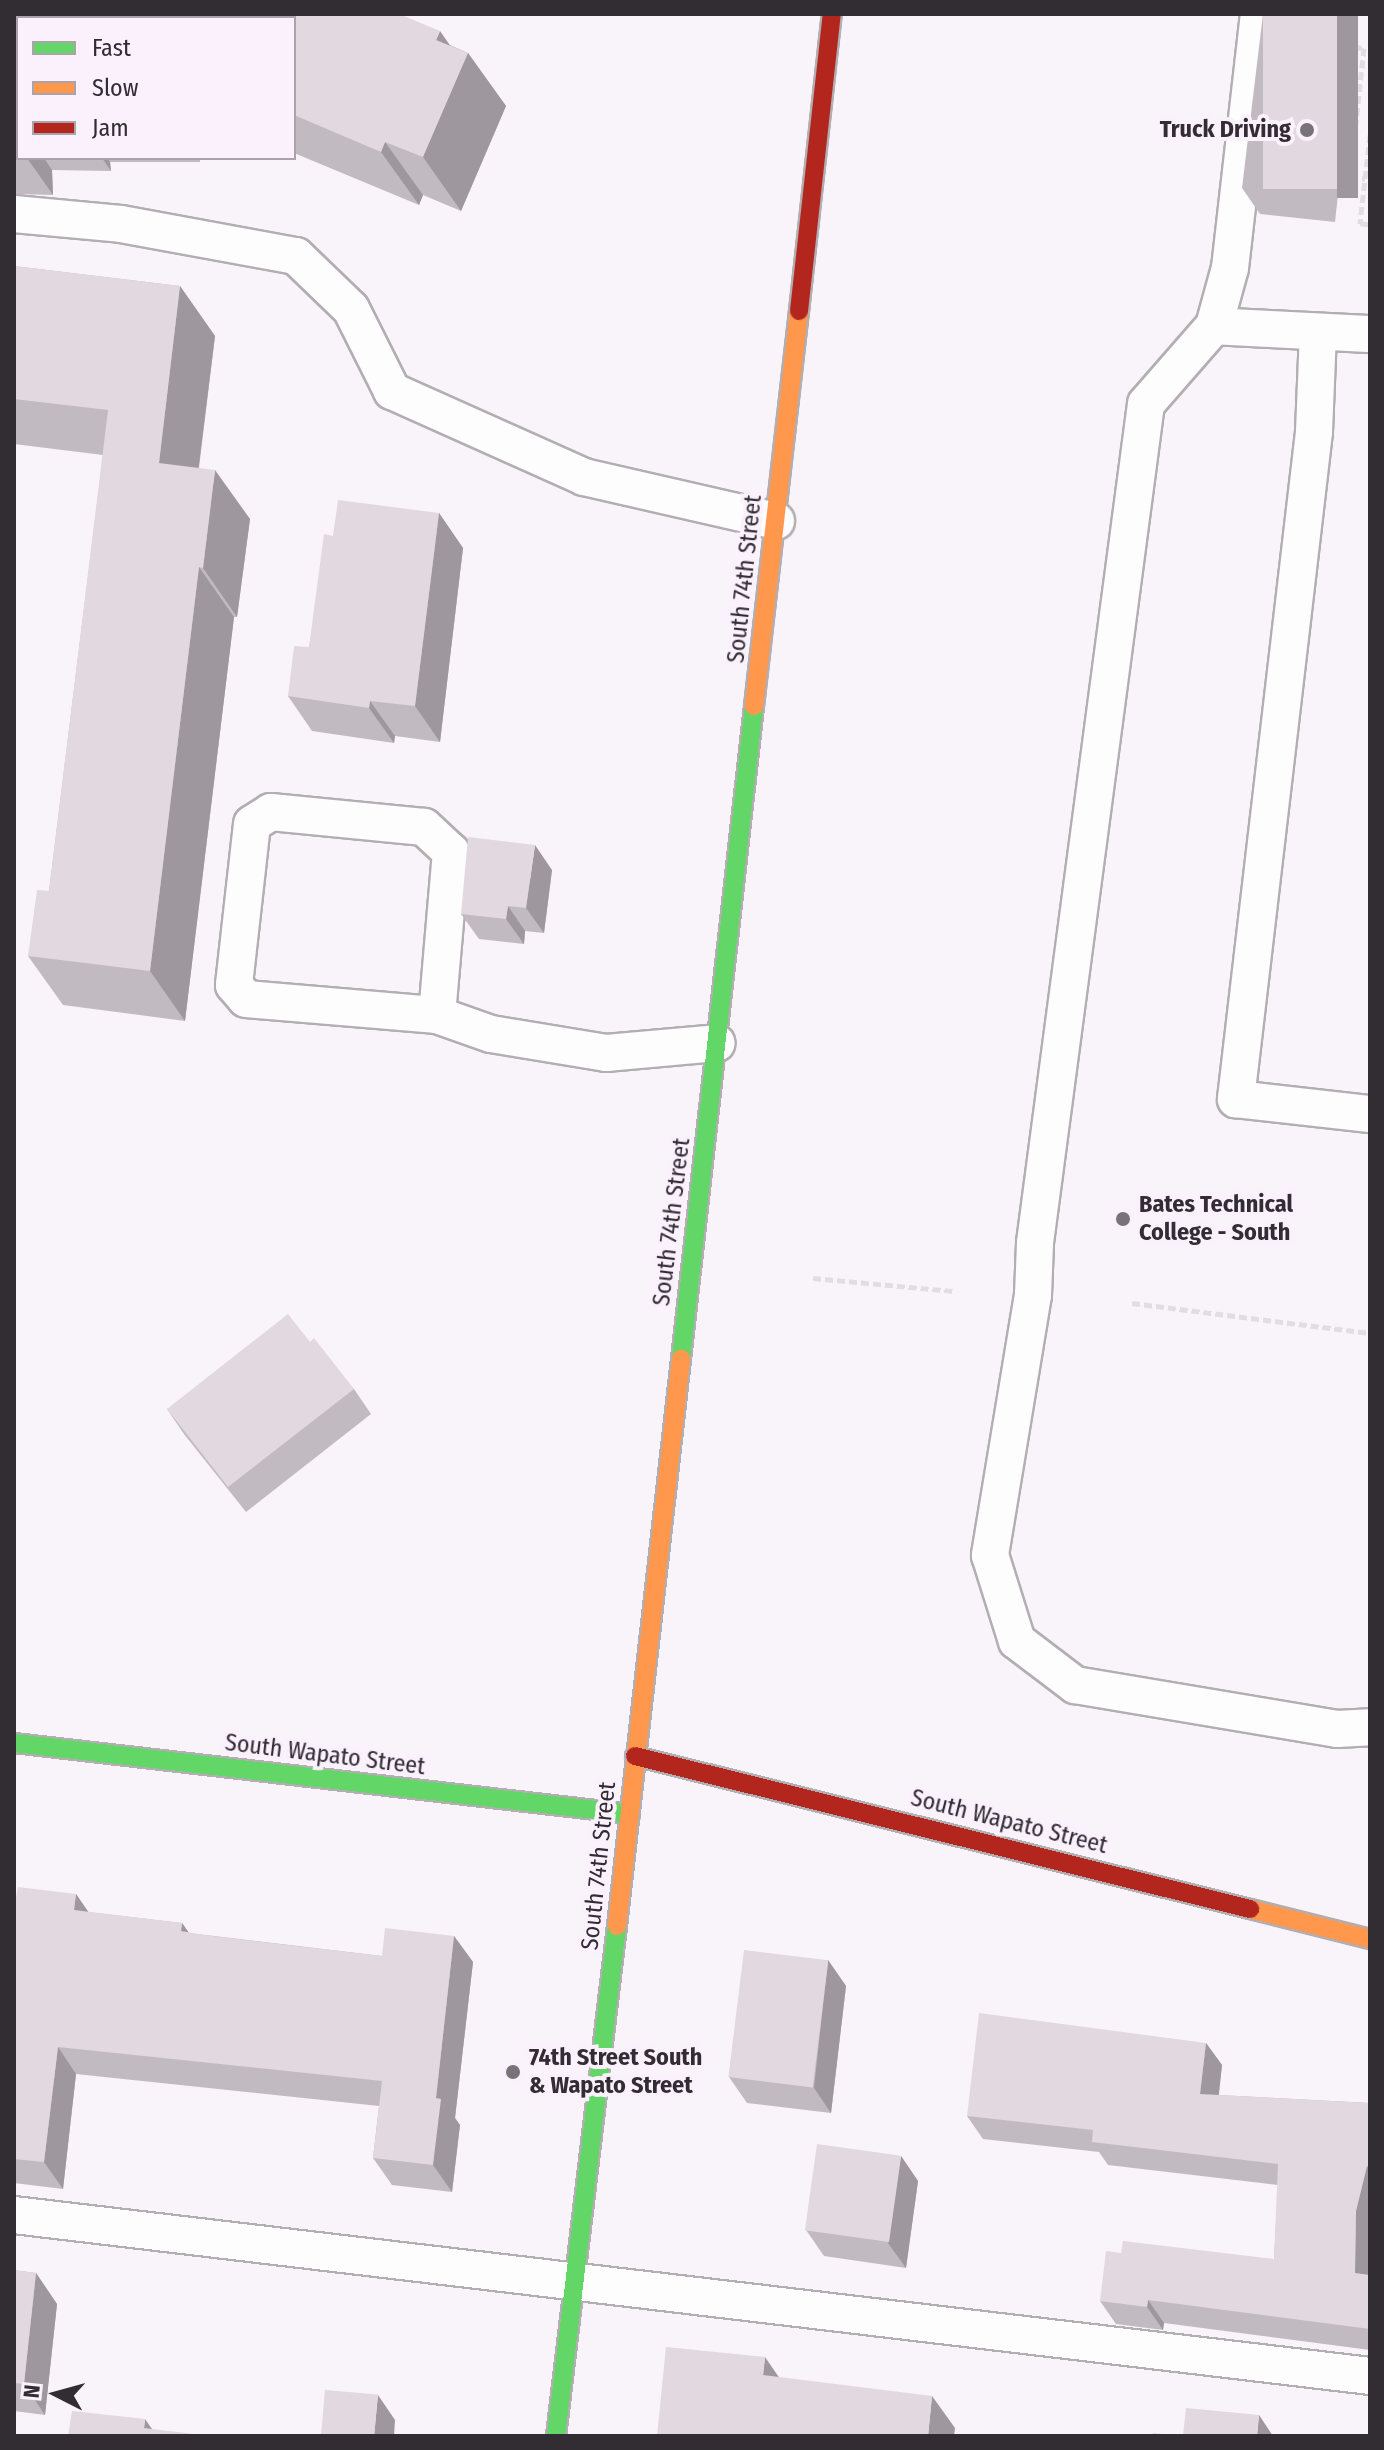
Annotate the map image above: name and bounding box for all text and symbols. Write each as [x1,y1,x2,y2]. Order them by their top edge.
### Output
legend [16,16,296,160]
text: Fast [92,34,131,62]
text: Slow [92,74,138,102]
text: Jam [92,114,129,142]
place label: Truck Driving [1160,116,1291,144]
marker: Truck Driving [1298,121,1316,139]
street label: South 74th Street [722,494,768,664]
street label: South 74th Street [647,1136,697,1308]
place label: Bates Technical College - South [1139,1191,1293,1247]
marker: Bates Technical College - South [1114,1210,1132,1228]
street label: South Wapato Street [223,1728,427,1782]
street label: South 74th Street [576,1781,622,1951]
street label: South Wapato Street [908,1784,1110,1860]
place label: 74th Street South & Wapato Street [529,2044,702,2100]
marker: 74th Street South & Wapato Street [504,2063,522,2081]
north arrow [16,2354,96,2434]
text: N [18,2383,46,2399]

